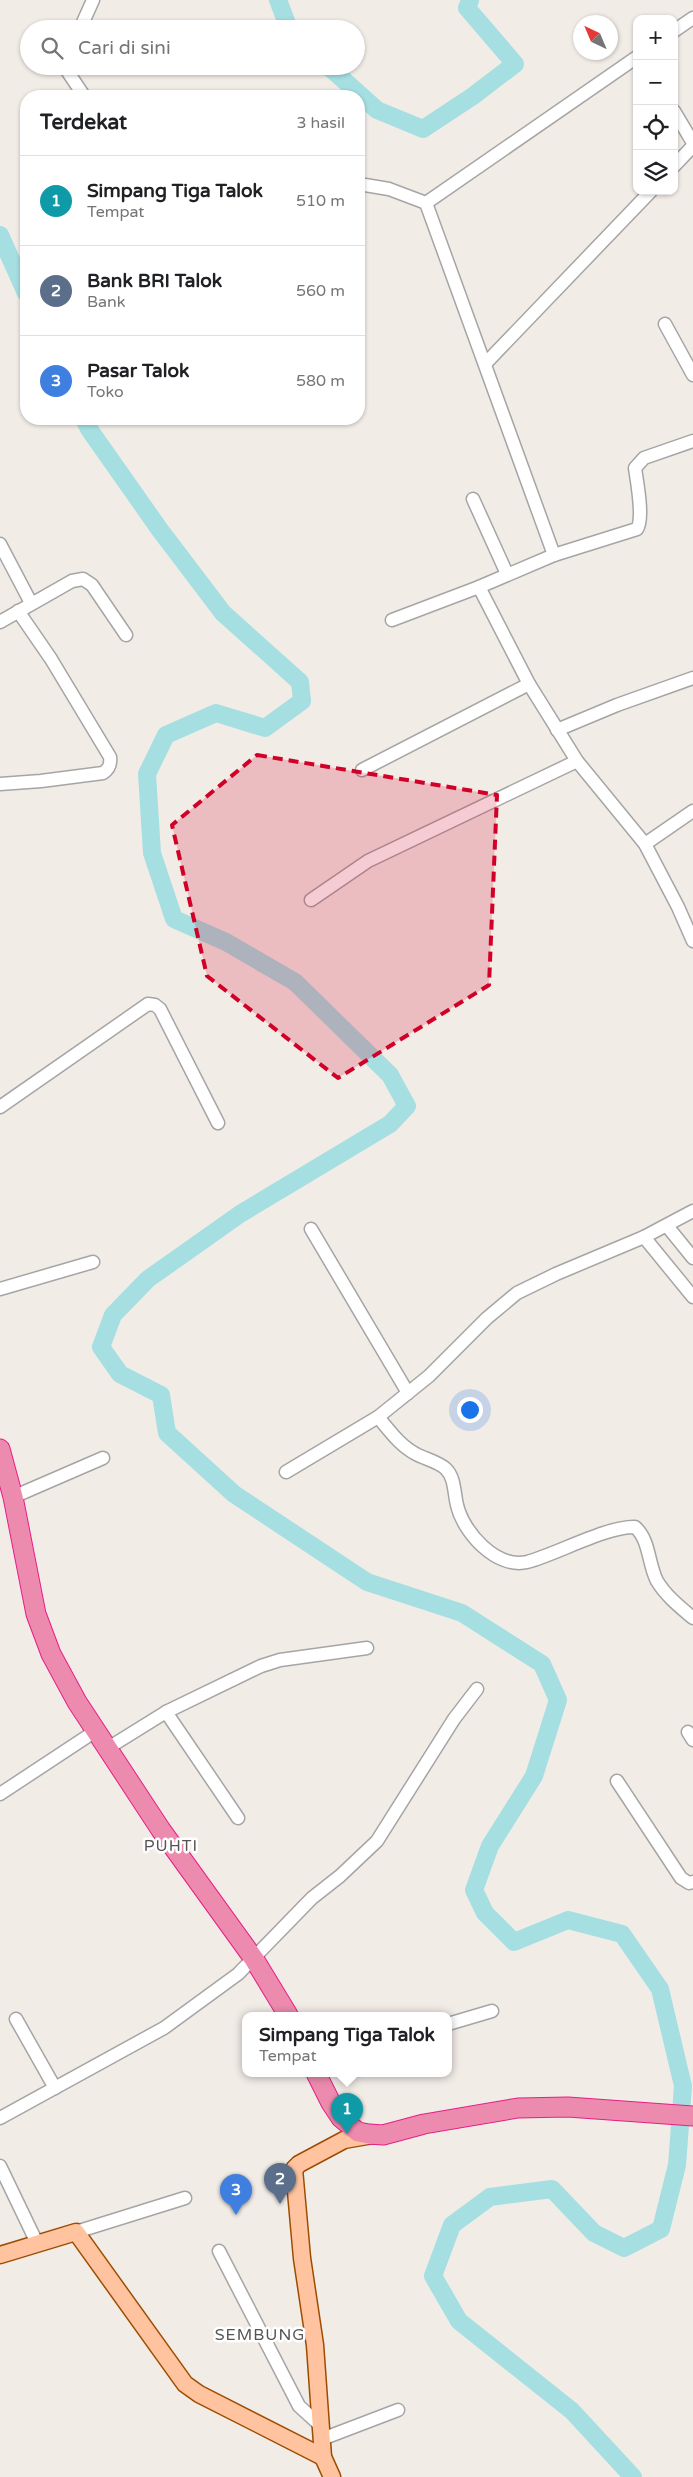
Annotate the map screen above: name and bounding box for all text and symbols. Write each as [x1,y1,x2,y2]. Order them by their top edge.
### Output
north arrow [573,15,618,60]
map controls [633,15,678,195]
button: + [633,15,678,60]
search box [20,20,365,75]
icon: search [38,34,66,62]
text: Cari di sini [78,37,171,59]
button: − [633,60,678,105]
button: locate [633,105,678,150]
text: Terdekat [40,110,127,135]
text: 3 hasil [296,113,345,133]
button: layers [633,150,678,195]
text: Simpang Tiga Talok [87,180,263,202]
text: 1 [51,191,61,211]
text: 510 m [296,191,345,211]
text: Tempat [87,202,144,222]
text: Bank BRI Talok [87,270,222,292]
text: 2 [51,281,61,301]
text: 560 m [296,281,345,301]
text: Bank [87,292,126,312]
text: Pasar Talok [87,360,189,382]
text: 3 [51,371,61,391]
text: 580 m [296,371,345,391]
text: Toko [87,382,124,402]
your location [457,1397,483,1423]
district label: PUHTI [144,1836,198,1856]
popup [242,2012,452,2077]
text: Simpang Tiga Talok [259,2024,435,2046]
text: Tempat [259,2046,317,2066]
pin: 1 [331,2093,363,2134]
pin: 2 [264,2163,296,2204]
pin: 3 [220,2174,252,2215]
district label: SEMBUNG [215,2325,305,2345]

